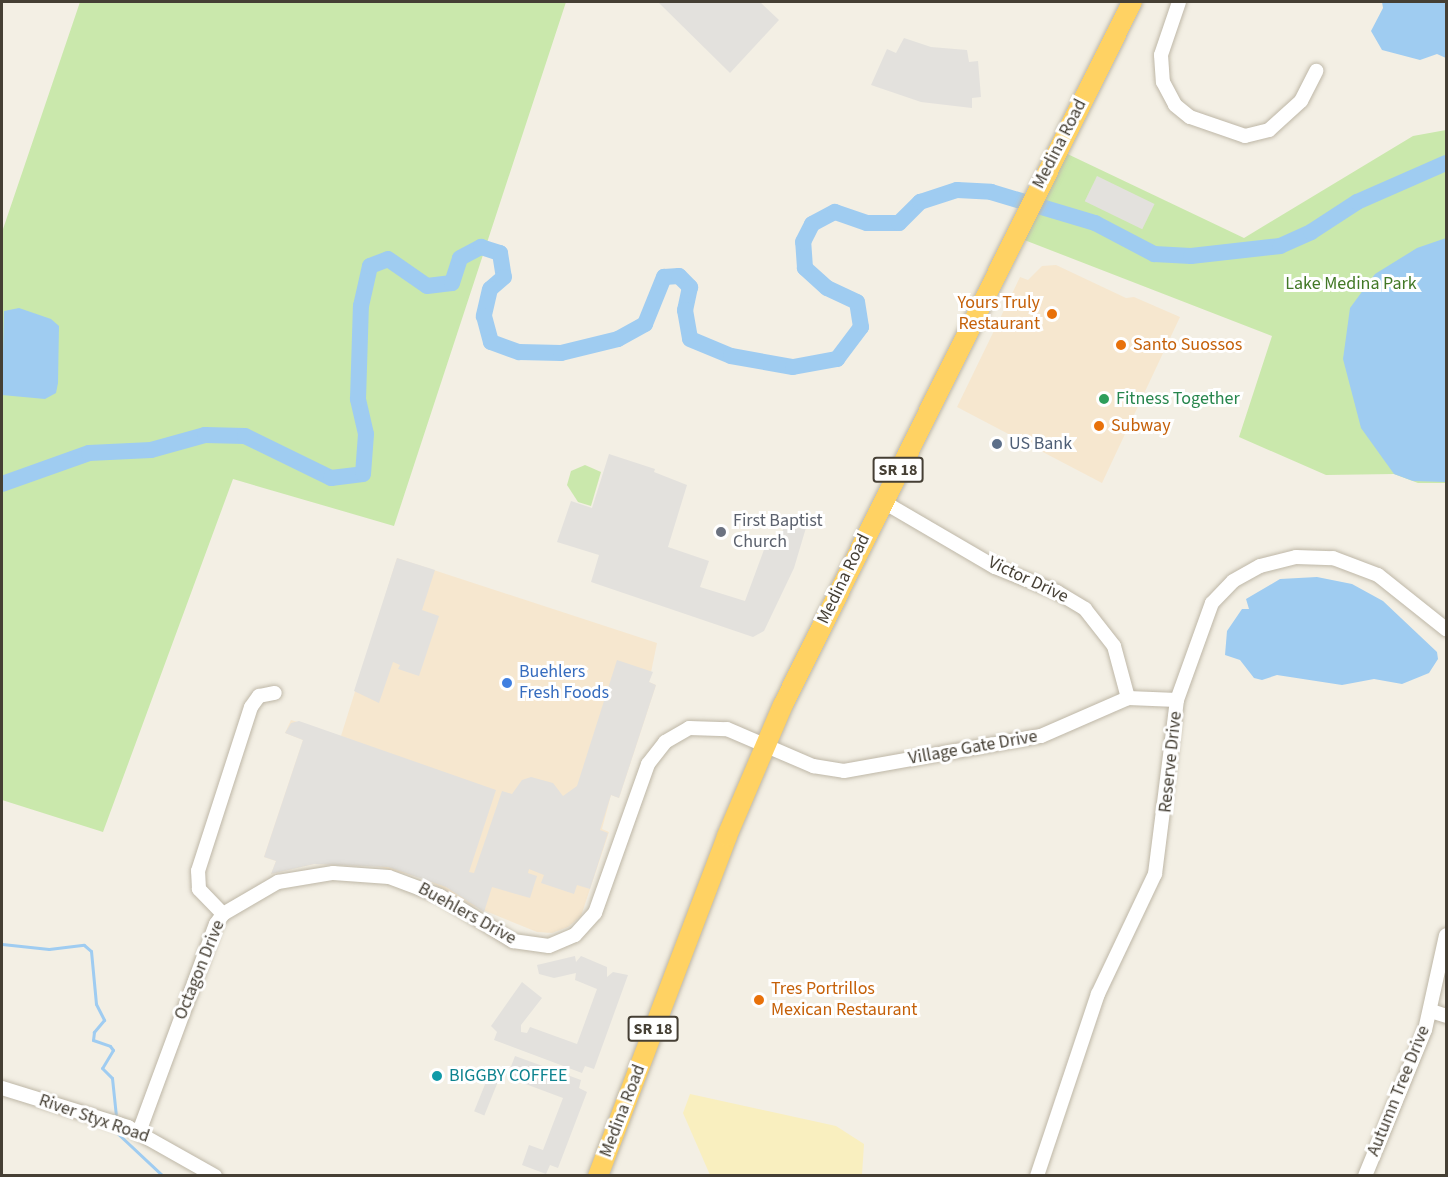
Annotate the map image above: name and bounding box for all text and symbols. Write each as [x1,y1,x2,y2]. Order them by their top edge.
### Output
street label: Medina Road [1028,96,1092,192]
park label: Lake Medina Park [1285,273,1417,295]
place label: Yours Truly Restaurant [957,293,1040,336]
marker: Yours Truly Restaurant [1045,307,1059,321]
place label: Santo Suossos [1133,334,1242,356]
marker: Santo Suossos [1114,338,1128,352]
place label: Fitness Together [1116,388,1240,410]
marker: Fitness Together [1097,392,1111,406]
place label: Subway [1111,415,1171,437]
marker: Subway [1092,419,1106,433]
place label: US Bank [1009,433,1072,455]
marker: US Bank [990,437,1004,451]
road number: SR 18 [872,457,924,483]
place label: First Baptist Church [733,511,822,554]
marker: First Baptist Church [714,525,728,539]
street label: Medina Road [813,530,875,628]
street label: Victor Drive [984,552,1072,608]
place label: Buehlers Fresh Foods [519,662,609,704]
marker: Buehlers Fresh Foods [500,676,514,690]
street label: Reserve Drive [1155,710,1187,814]
street label: Village Gate Drive [907,726,1039,770]
street label: Buehlers Drive [414,878,520,950]
street label: Octagon Drive [170,917,230,1023]
place label: Tres Portrillos Mexican Restaurant [771,979,917,1022]
marker: Tres Portrillos Mexican Restaurant [752,993,766,1007]
road number: SR 18 [628,1016,678,1042]
street label: Autumn Tree Drive [1363,1022,1435,1160]
street label: Medina Road [595,1062,651,1160]
place label: BIGGBY COFFEE [449,1065,568,1087]
marker: BIGGBY COFFEE [430,1069,444,1083]
street label: River Styx Road [36,1090,152,1148]

